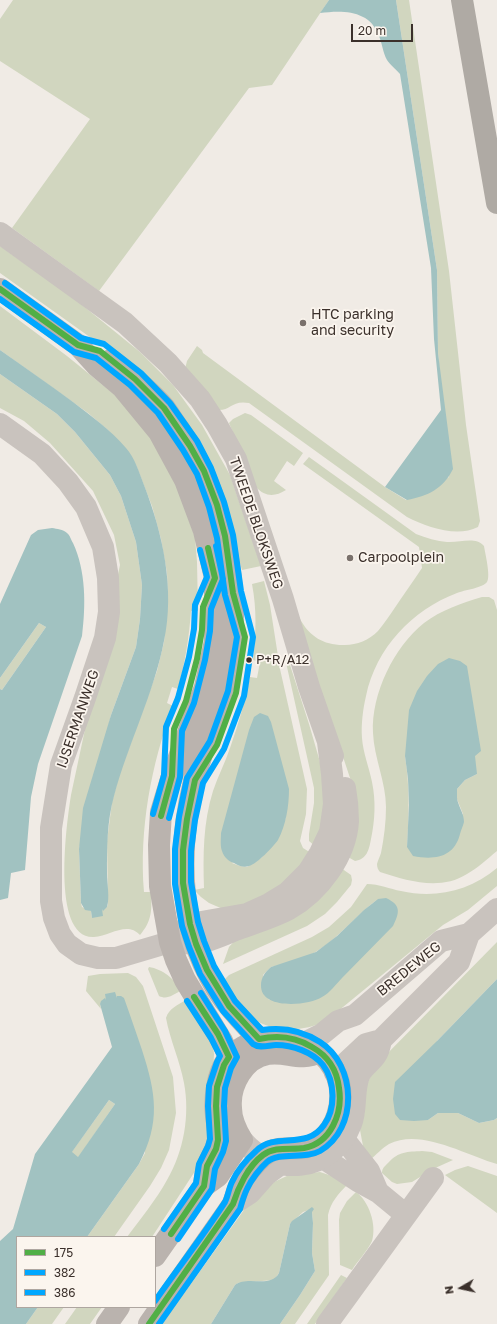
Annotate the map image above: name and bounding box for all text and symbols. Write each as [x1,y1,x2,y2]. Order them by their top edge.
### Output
scale bar [353,16,415,42]
text: 20 m [358,23,386,38]
place label: HTC parking and security [311,307,394,340]
marker: HTC parking and security [298,318,308,328]
street label: TWEEDE BLOKSWEG [225,455,287,591]
place label: Carpoolplein [358,550,444,566]
marker: Carpoolplein [345,553,355,563]
place label: P+R/A12 [256,652,309,668]
marker: P+R/A12 [244,655,254,665]
street label: IJSERMANWEG [53,668,103,770]
street label: BREDEWEG [374,938,444,1000]
legend [16,1236,156,1308]
text: 175 [54,1245,73,1260]
text: 382 [54,1265,75,1280]
north arrow [441,1268,481,1308]
text: 386 [54,1285,76,1300]
text: N [442,1285,456,1295]

